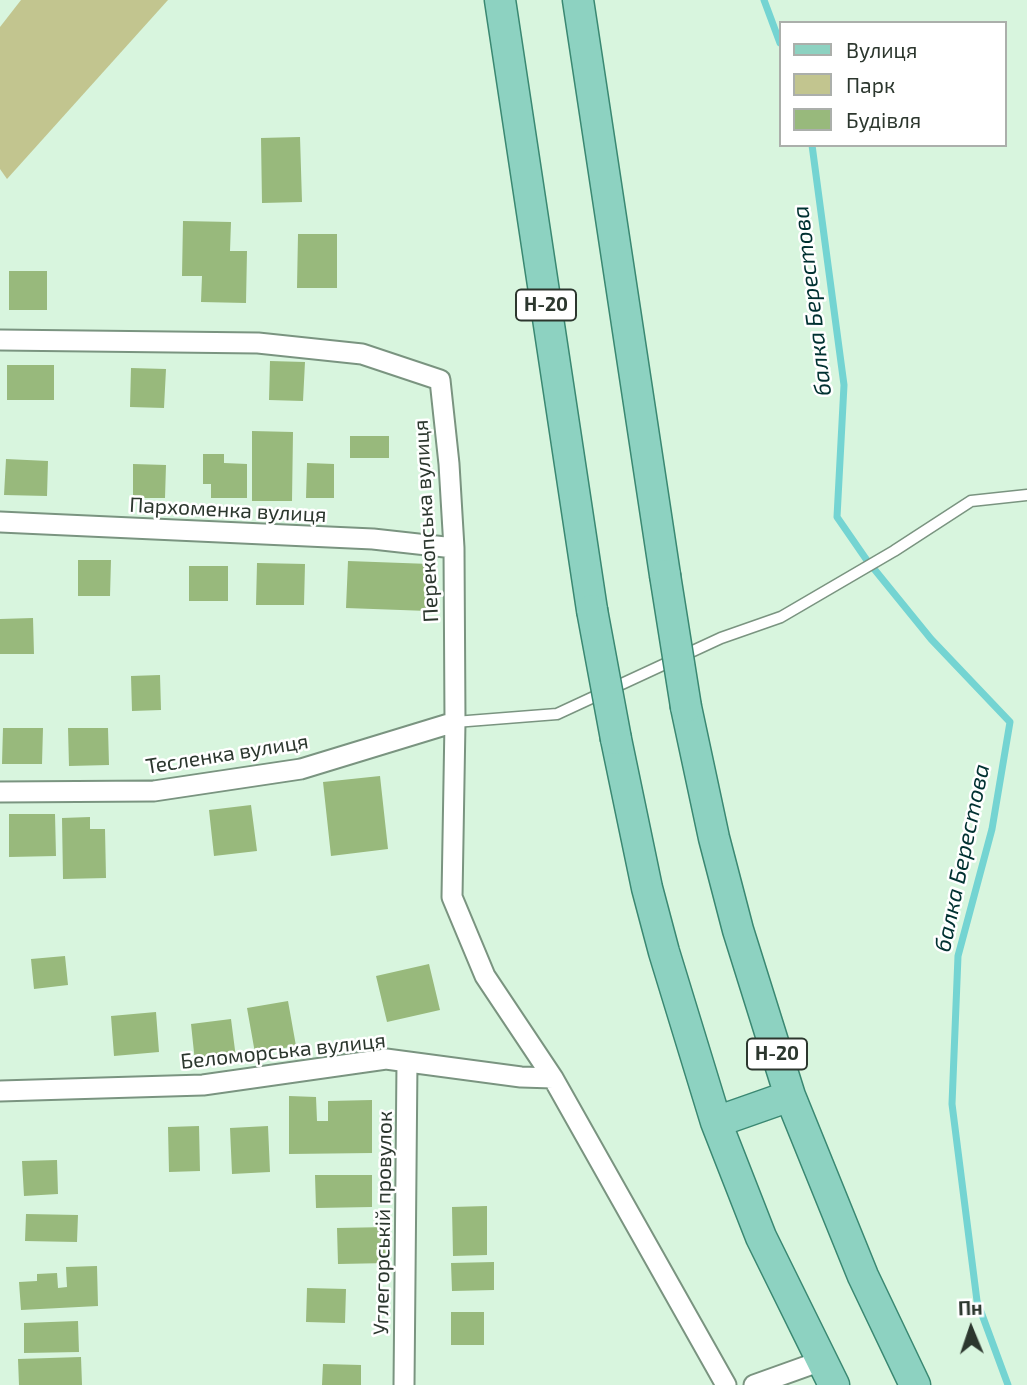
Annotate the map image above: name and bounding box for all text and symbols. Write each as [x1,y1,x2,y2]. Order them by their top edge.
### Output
legend [778,21,1006,147]
text: Вулиця [846,37,917,62]
text: Парк [846,72,895,97]
text: Будівля [846,107,921,132]
water label: балка Берестова [787,204,837,398]
road number: Н-20 [516,290,576,320]
street label: Перекопська вулиця [408,419,444,623]
street label: Пархоменка вулиця [129,492,327,528]
street label: Тесленка вулиця [144,729,310,779]
water label: балка Берестова [929,761,995,955]
street label: Беломорська вулиця [179,1028,387,1074]
road number: Н-20 [747,1038,807,1070]
street label: Углегорськiй провулок [368,1111,398,1335]
north arrow [936,1294,1006,1364]
text: Пн [958,1296,983,1319]

